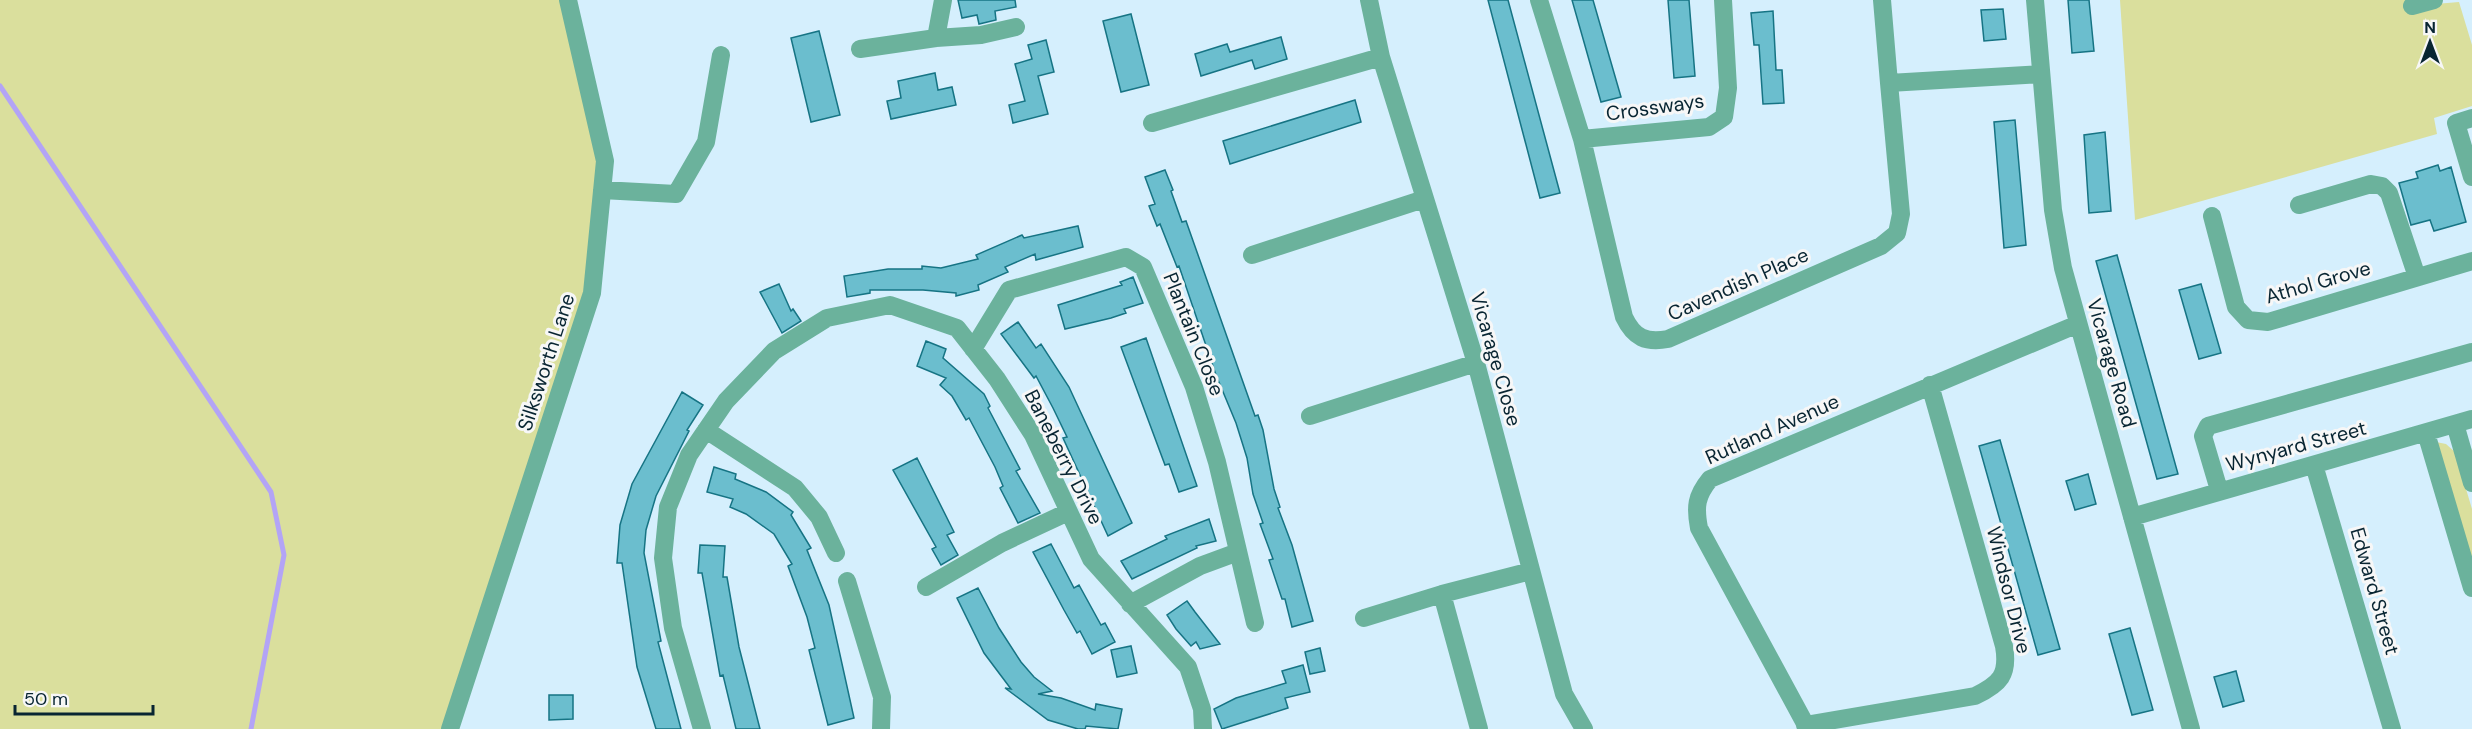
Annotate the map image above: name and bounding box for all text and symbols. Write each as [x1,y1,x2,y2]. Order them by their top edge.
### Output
north arrow [2400,12,2460,72]
text: N [2424,17,2436,38]
street label: Crossways [1604,87,1706,127]
street label: Cavendish Place [1663,241,1813,327]
street label: Athol Grove [2262,255,2374,309]
street label: Plantain Close [1157,268,1231,400]
street label: Vicarage Close [1464,289,1528,429]
street label: Silksworth Lane [512,290,580,434]
street label: Vicarage Road [2081,296,2143,430]
street label: Baneberry Drive [1019,385,1109,529]
street label: Rutland Avenue [1701,388,1843,470]
street label: Wynyard Street [2223,415,2369,477]
street label: Windsor Drive [1981,524,2037,656]
street label: Edward Street [2344,524,2406,658]
scale bar [15,678,153,716]
text: 50 m [24,687,68,711]

